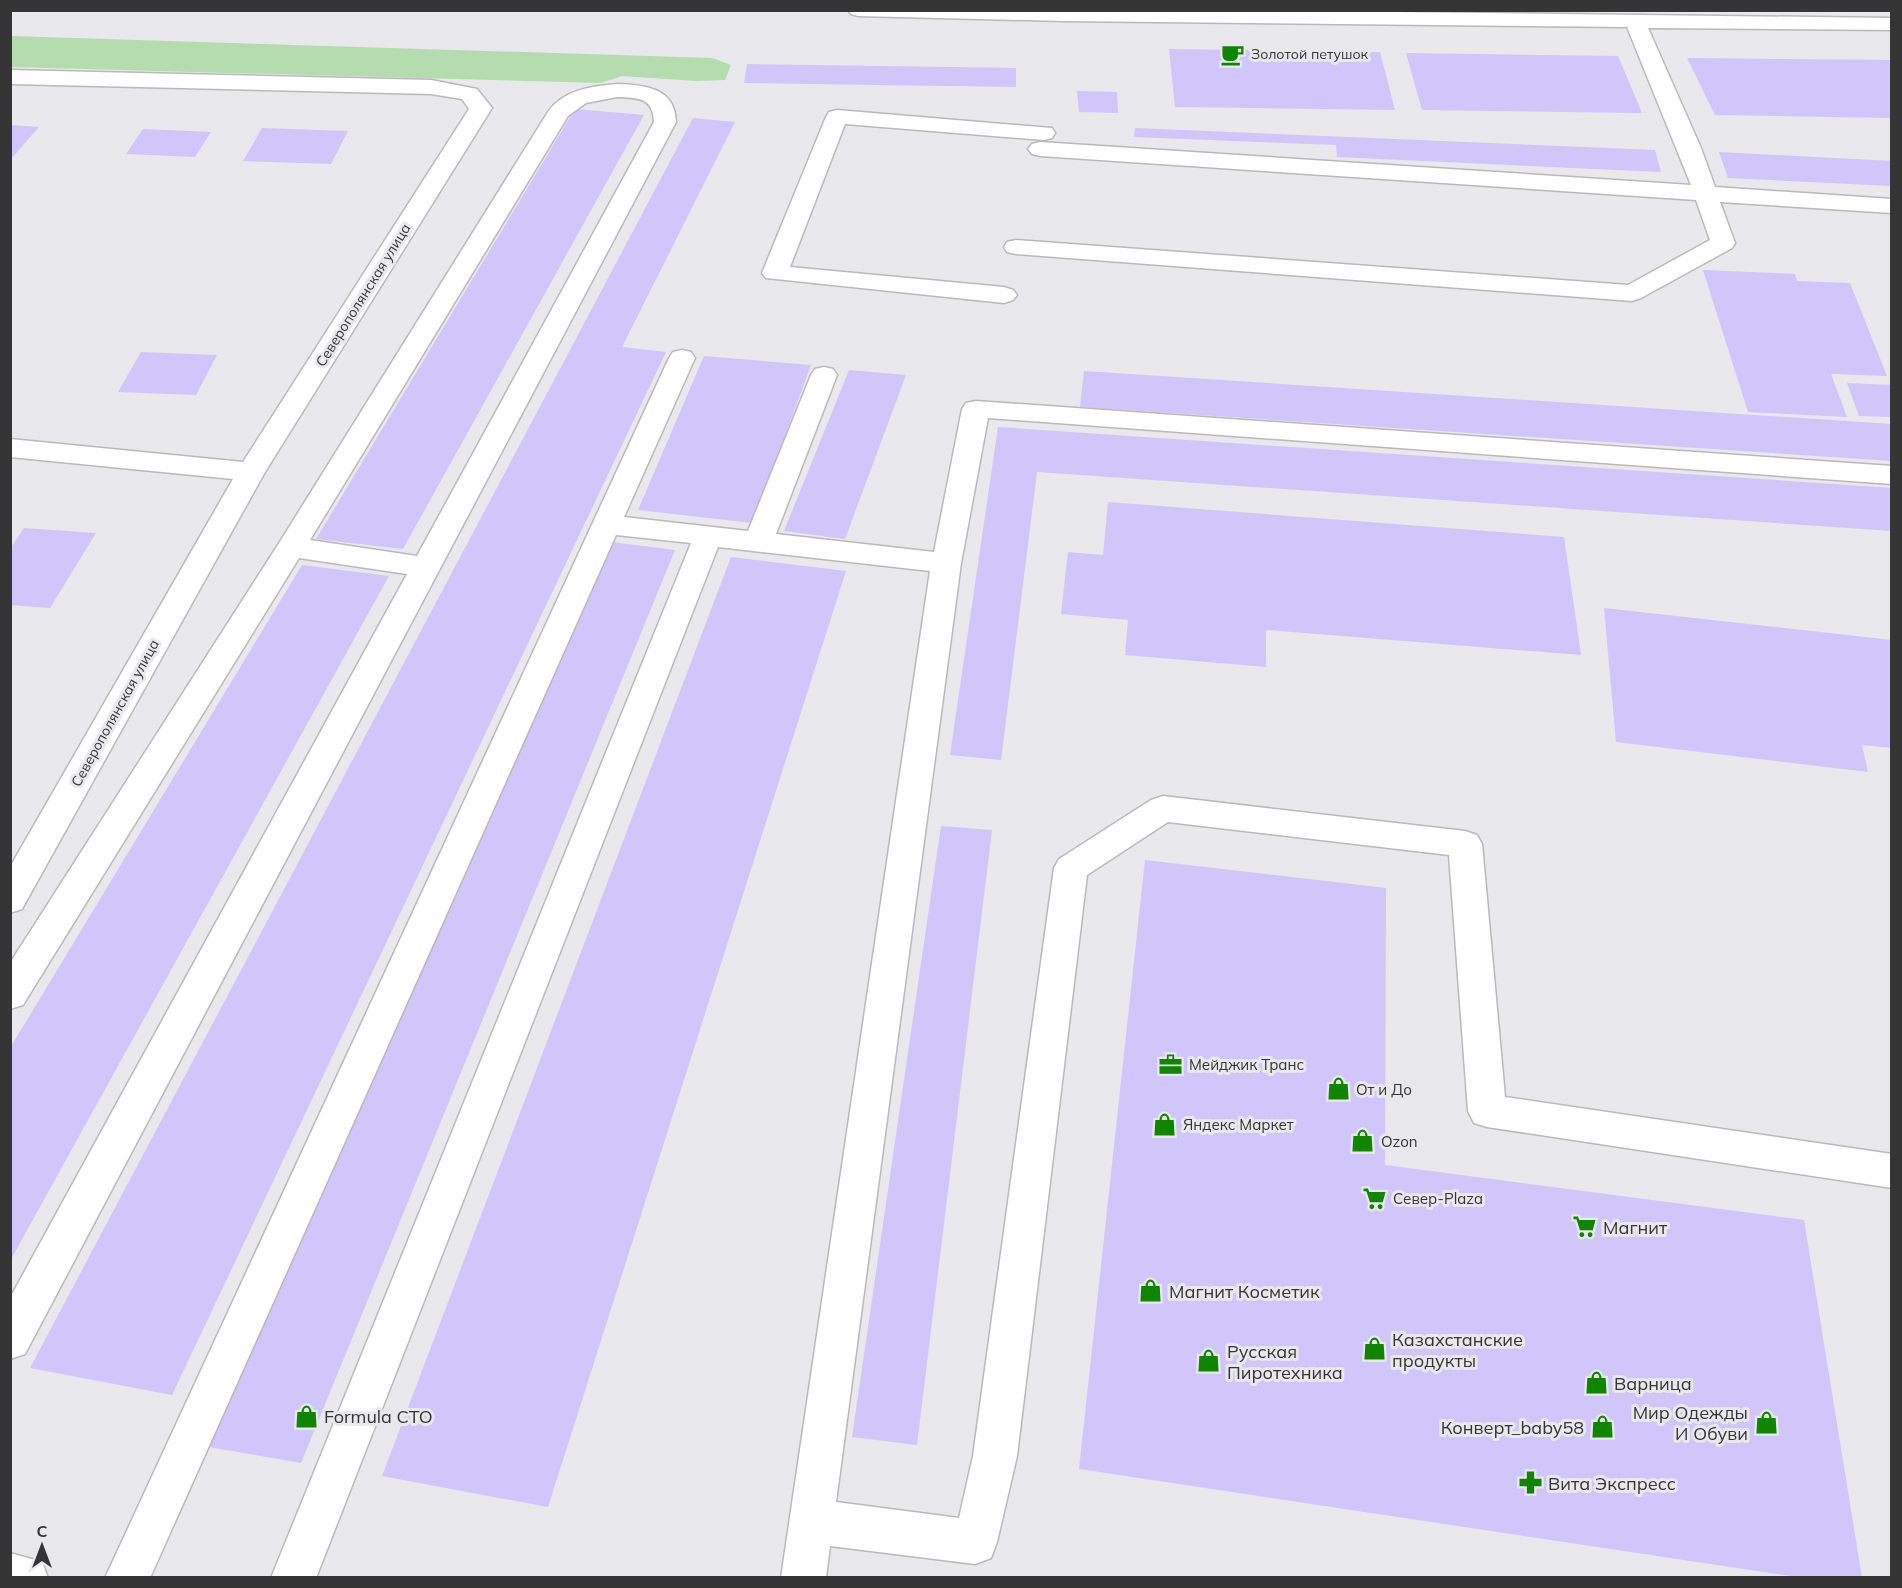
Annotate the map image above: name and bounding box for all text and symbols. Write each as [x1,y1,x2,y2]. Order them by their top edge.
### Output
cafe icon: Золотой петушок [1220,41,1246,67]
place label: Золотой петушок [1251,45,1369,63]
street label: Северополянская улица [312,220,414,370]
street label: Северополянская улица [67,636,163,790]
office icon: Мейджик Транс [1158,1051,1184,1077]
place label: Мейджик Транс [1189,1055,1304,1074]
shop icon: От и До [1325,1076,1351,1102]
place label: От и До [1356,1080,1412,1099]
shop icon: Яндекс Маркет [1152,1111,1178,1137]
place label: Яндекс Маркет [1183,1115,1294,1134]
shop icon: Ozon [1350,1128,1376,1154]
place label: Ozon [1381,1132,1418,1151]
supermarket icon: Север-Plaza [1362,1185,1388,1211]
place label: Север-Plaza [1393,1189,1483,1208]
supermarket icon: Магнит [1572,1214,1598,1240]
place label: Магнит [1603,1216,1668,1239]
shop icon: Магнит Косметик [1138,1278,1164,1304]
place label: Магнит Косметик [1169,1280,1320,1303]
place label: Казахстанские продукты [1392,1328,1523,1372]
shop icon: Казахстанские продукты [1361,1336,1387,1362]
place label: Русская Пиротехника [1227,1340,1343,1384]
shop icon: Русская Пиротехника [1196,1348,1222,1374]
shop icon: Варница [1583,1370,1609,1396]
place label: Варница [1614,1372,1692,1395]
place label: Мир Одежды И Обуви [1633,1401,1748,1445]
shop icon: Formula СТО [293,1403,319,1429]
place label: Formula СТО [324,1405,433,1428]
shop icon: Мир Одежды И Обуви [1753,1409,1779,1435]
shop icon: Конверт_baby58 [1589,1414,1615,1440]
place label: Конверт_baby58 [1441,1416,1584,1439]
pharmacy icon: Вита Экспресс [1517,1470,1543,1496]
place label: Вита Экспресс [1548,1472,1676,1495]
north arrow [12,1516,72,1576]
text: С [37,1521,48,1541]

